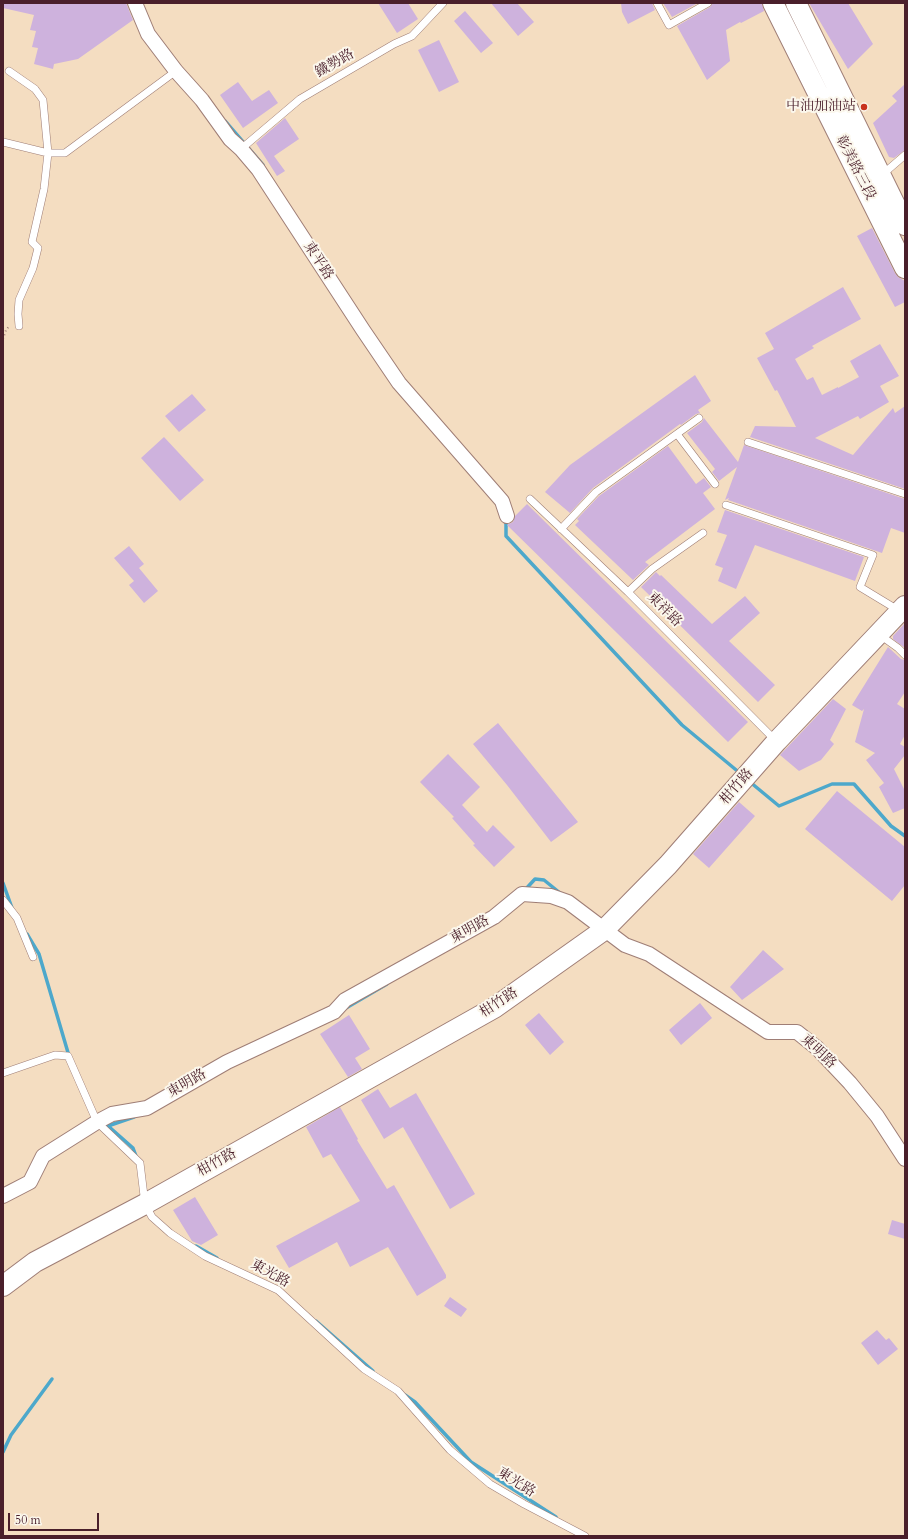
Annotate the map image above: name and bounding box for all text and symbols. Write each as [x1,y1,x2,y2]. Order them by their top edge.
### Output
street label: 鐵勢路 [313,46,357,82]
place label: 中油加油站 [786,99,856,115]
marker: 中油加油站 [859,102,869,112]
street label: 彰美路三段 [832,133,878,203]
street label: 東平路 [300,239,336,283]
street label: 東祥路 [643,589,685,631]
street label: 柑竹路 [717,766,757,808]
street label: 東明路 [448,912,492,948]
street label: 柑竹路 [477,985,521,1021]
street label: 東明路 [797,1032,839,1072]
street label: 東明路 [165,1066,209,1102]
street label: 柑竹路 [195,1145,239,1181]
street label: 東光路 [248,1256,292,1292]
street label: 東光路 [494,1465,538,1501]
scale bar [10,1505,101,1531]
text: 50 m [15,1512,41,1528]

